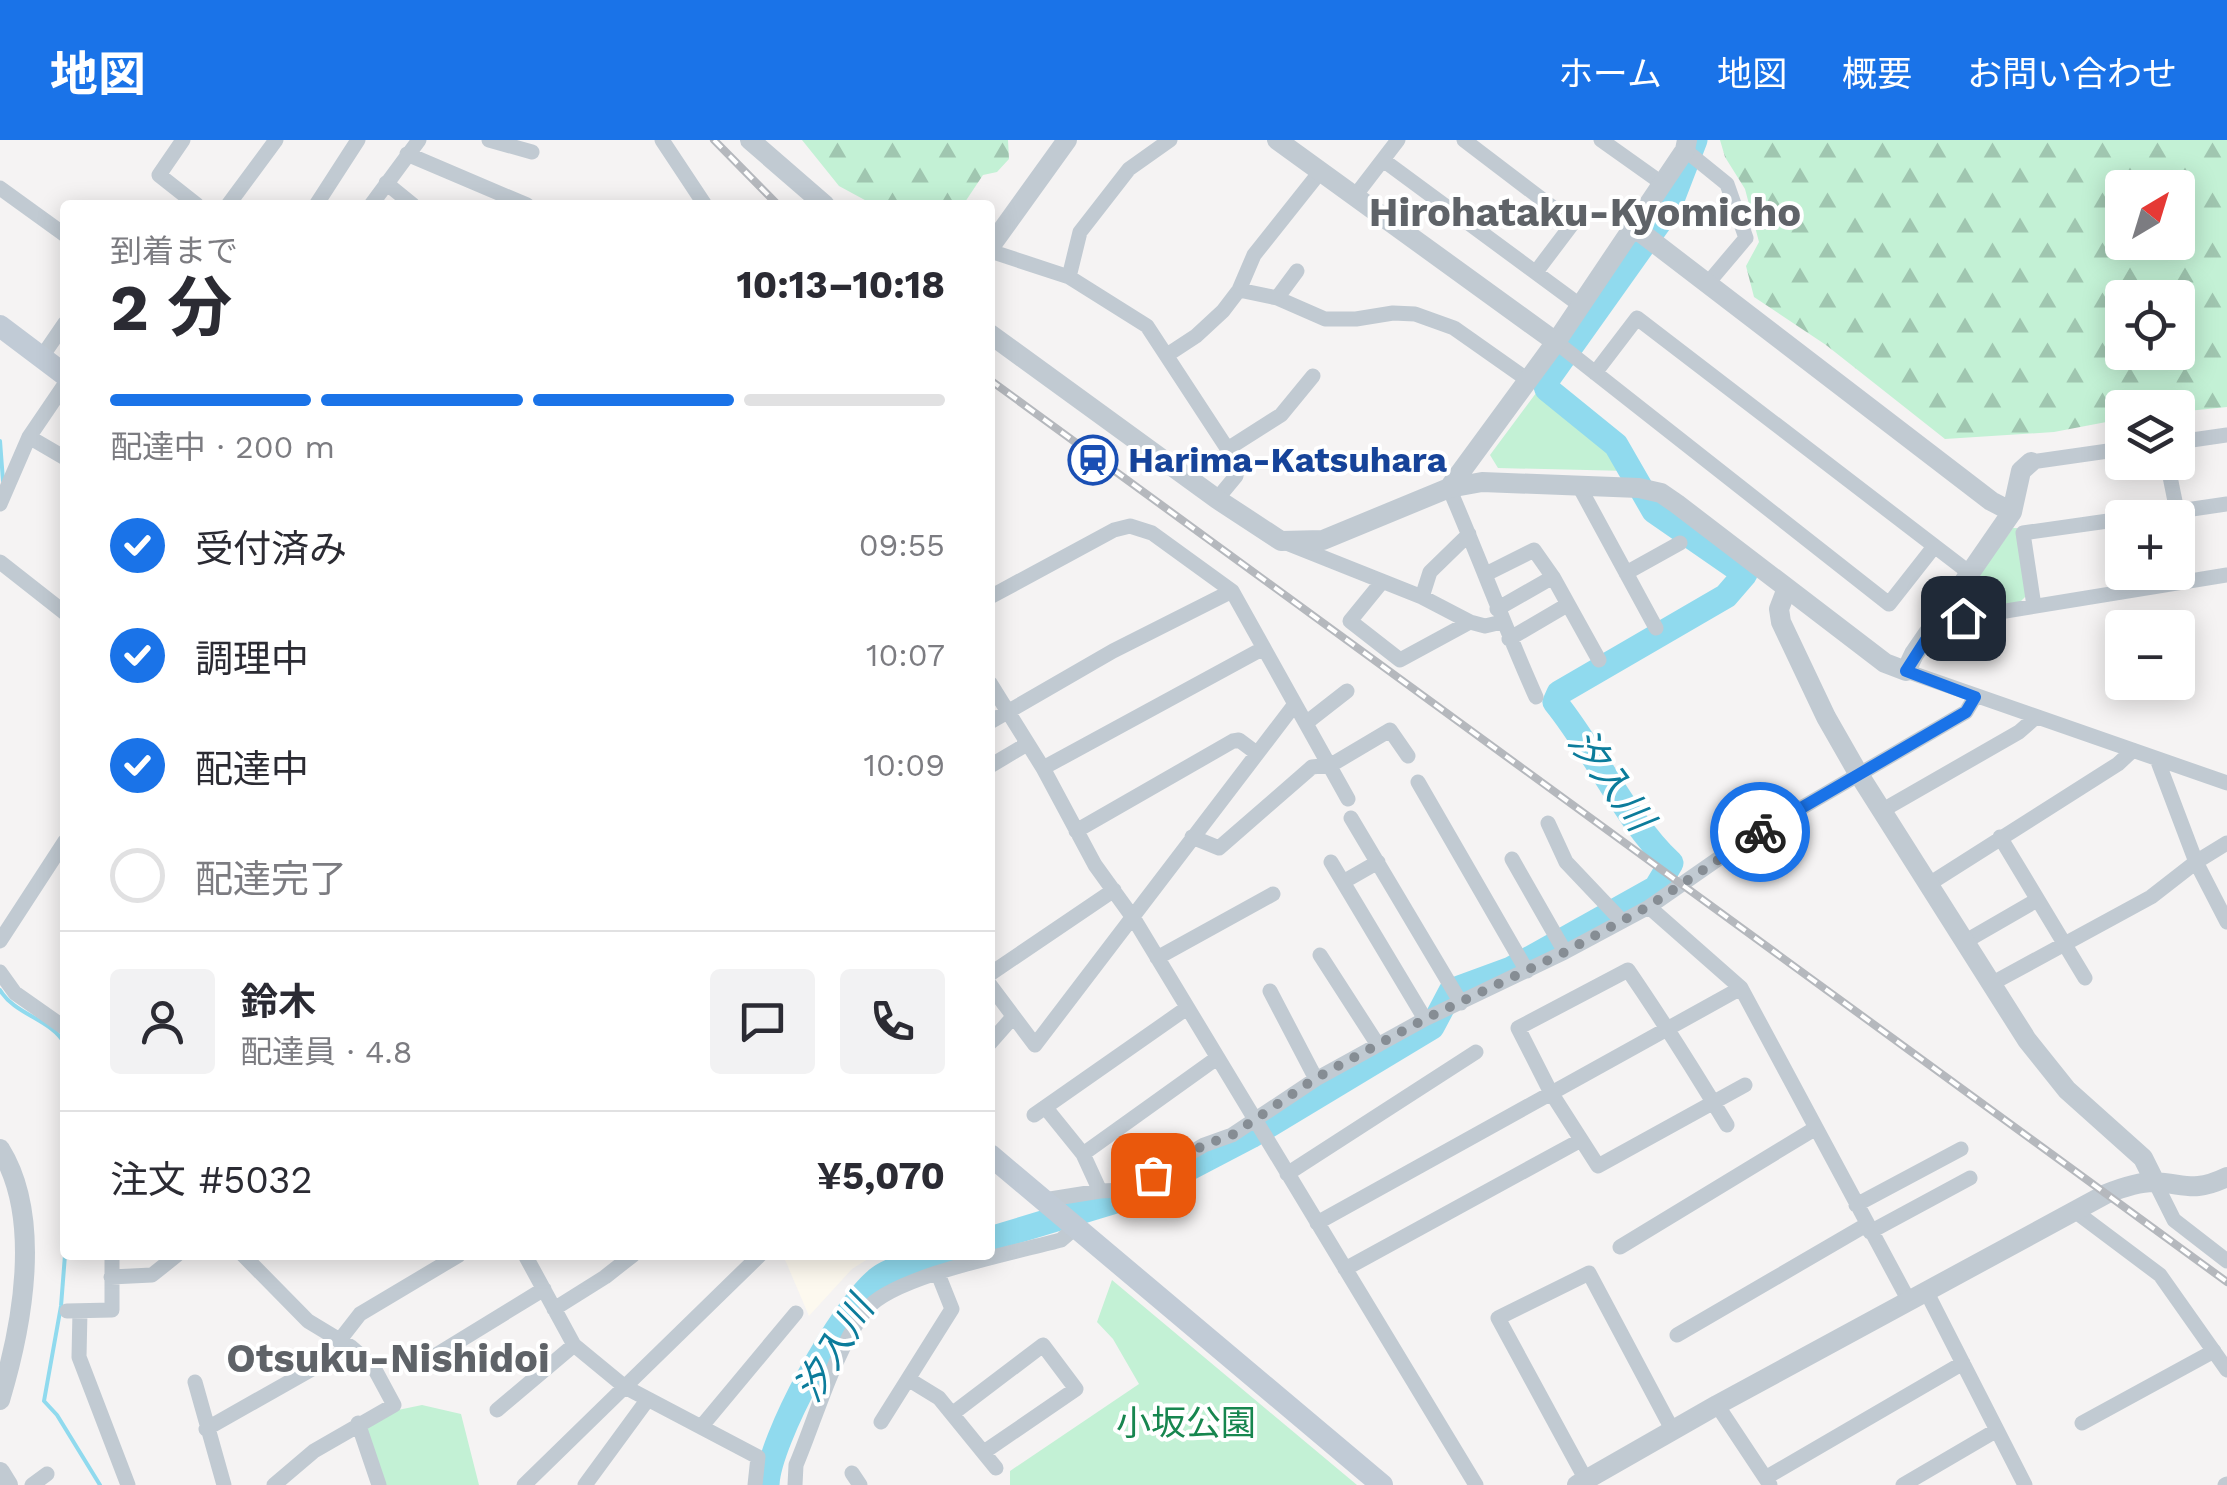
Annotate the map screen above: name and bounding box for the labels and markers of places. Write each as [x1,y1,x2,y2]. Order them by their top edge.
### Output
station icon: Harima-Katsuhara [1067,434,1119,486]
place label: Harima-Katsuhara [1128,439,1448,481]
pin [1921,576,2006,661]
pin [1111,1133,1196,1218]

